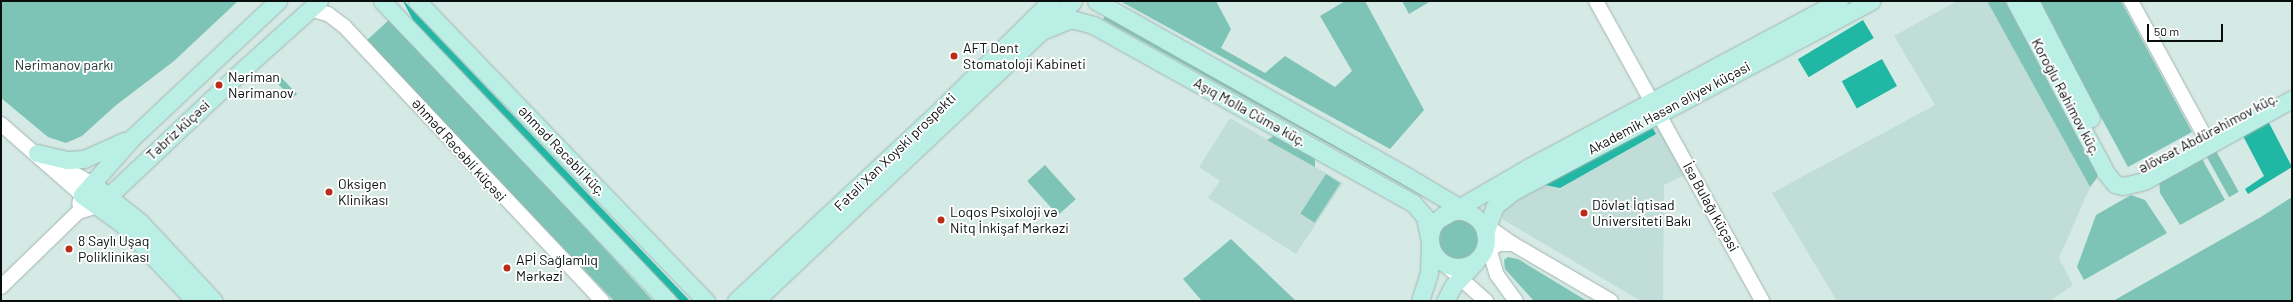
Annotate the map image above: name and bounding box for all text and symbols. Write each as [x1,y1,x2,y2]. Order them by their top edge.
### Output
scale bar [2149,16,2225,42]
text: 50 m [2154,24,2179,38]
street label: Koroğlu Rəhimov küç. [2028,35,2104,159]
place label: AFT Dent Stomatoloji Kabineti [963,40,1086,72]
marker: AFT Dent Stomatoloji Kabineti [948,50,960,62]
park label: Nərimanov parkı [15,57,113,73]
street label: Akademik Həsən Əliyev küçəsi [1585,58,1753,158]
place label: Nəriman Nərimanov [228,69,294,102]
street label: Aşıq Molla Cümə küç. [1191,74,1309,150]
marker: Nəriman Nərimanov [213,79,225,91]
street label: Əlövsət Abdürəhimov küç. [2135,89,2281,177]
street label: Fətəli Xan Xoyski prospekti [831,90,959,214]
street label: Əhməd Rəcəbli küçəsi [408,95,510,205]
street label: Təbriz küçəsi [143,96,213,164]
street label: Əhməd Rəcəbli küç. [515,103,609,199]
street label: İsa Bulağı küçəsi [1680,159,1742,255]
place label: Oksigen Klinikası [338,176,388,208]
marker: Oksigen Klinikası [323,186,335,198]
place label: Dövlət İqtisad Universiteti Bakı [1592,197,1691,230]
place label: Loqos Psixoloji və Nitq İnkişaf Mərkəzi [950,204,1069,236]
marker: Dövlət İqtisad Universiteti Bakı [1579,208,1589,218]
marker: Loqos Psixoloji və Nitq İnkişaf Mərkəzi [935,214,947,226]
place label: 8 Saylı Uşaq Poliklinikası [78,233,149,266]
marker: 8 Saylı Uşaq Poliklinikası [63,243,75,255]
place label: APİ Sağlamlıq Mərkəzi [516,252,598,284]
marker: APİ Sağlamlıq Mərkəzi [501,262,513,274]

